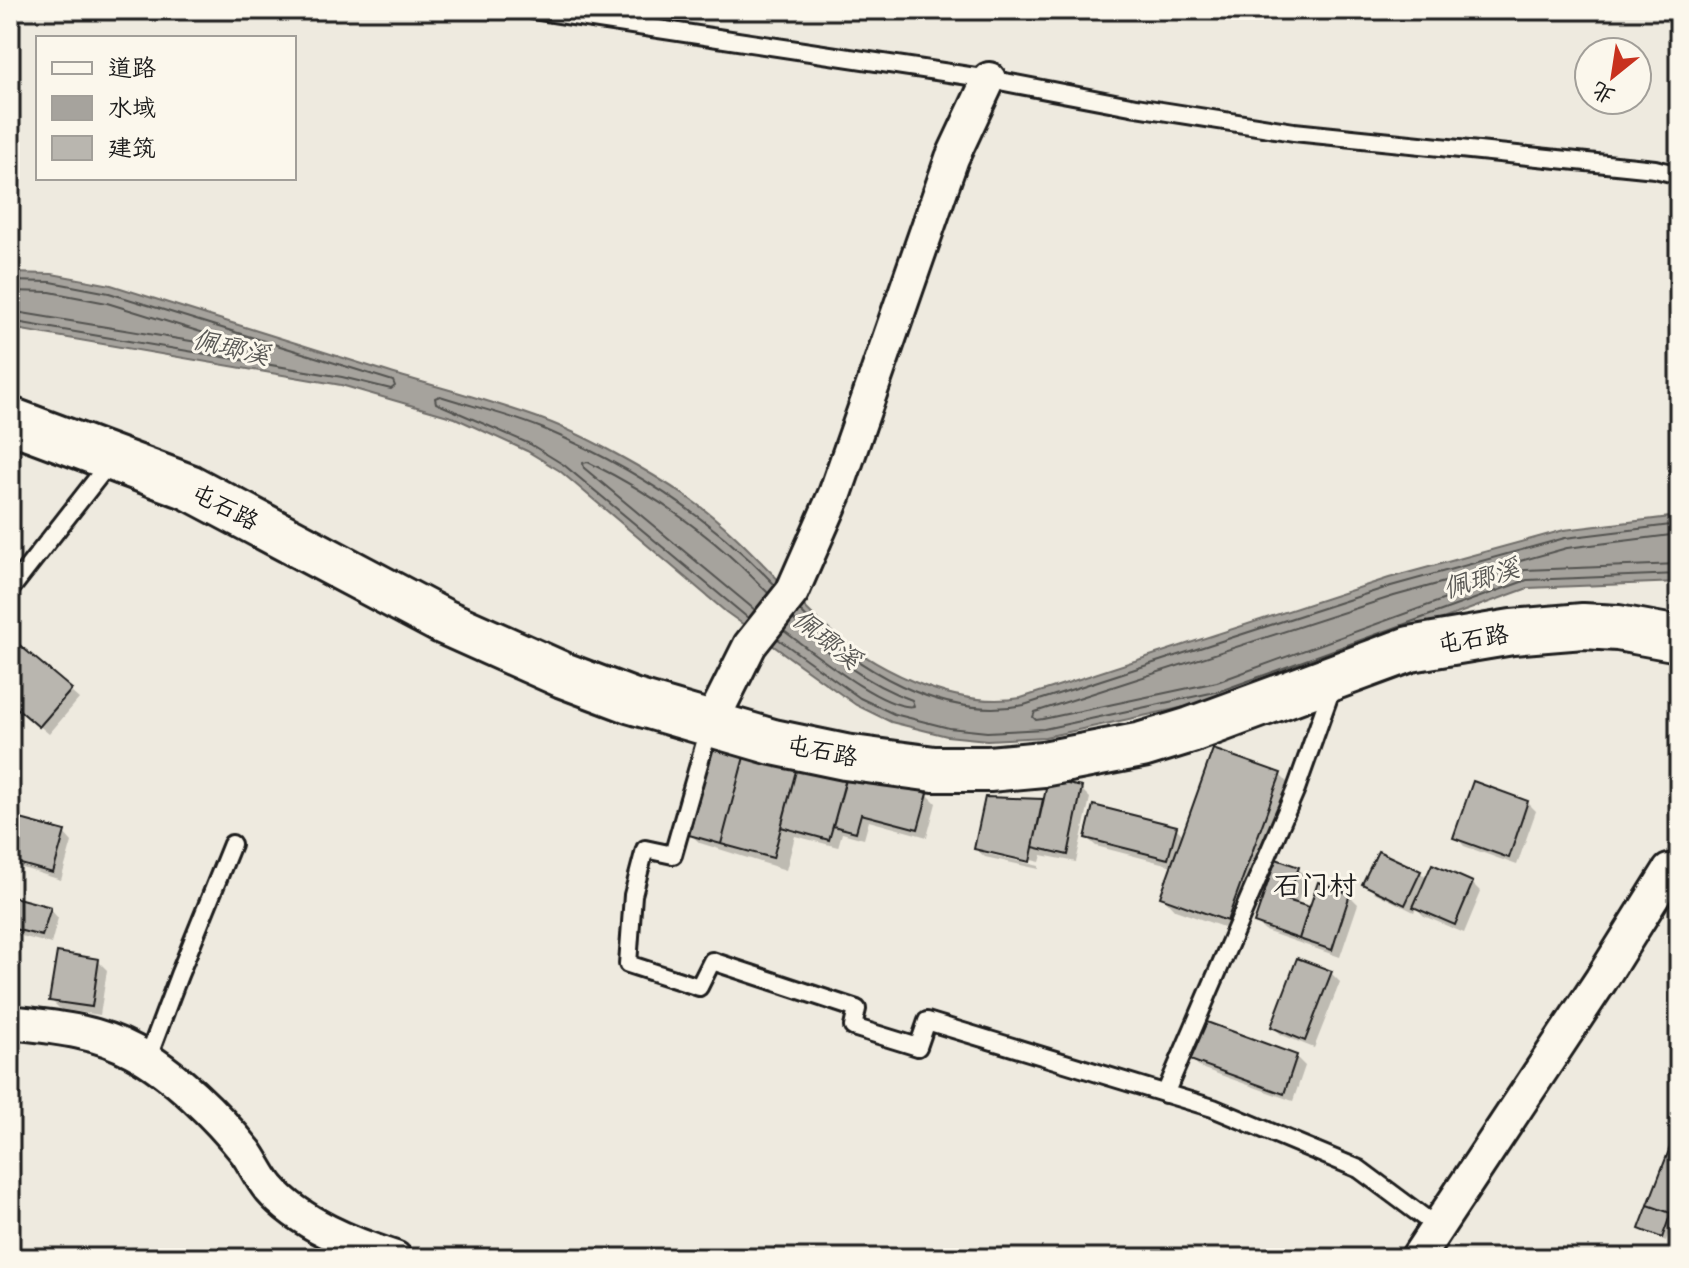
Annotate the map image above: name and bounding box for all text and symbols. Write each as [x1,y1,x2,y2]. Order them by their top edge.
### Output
legend [36,36,296,180]
north arrow [1573,36,1653,116]
text: 道路 [108,54,156,83]
text: 北 [1587,75,1620,110]
text: 水域 [108,94,156,123]
text: 建筑 [108,134,156,163]
water label: 佩瑯溪 [189,324,274,373]
street label: 屯石路 [186,478,263,537]
water label: 佩瑯溪 [1439,552,1525,606]
water label: 佩瑯溪 [786,603,869,678]
street label: 屯石路 [1435,620,1511,659]
street label: 屯石路 [784,730,860,773]
district label: 石门村 [1273,869,1357,904]

